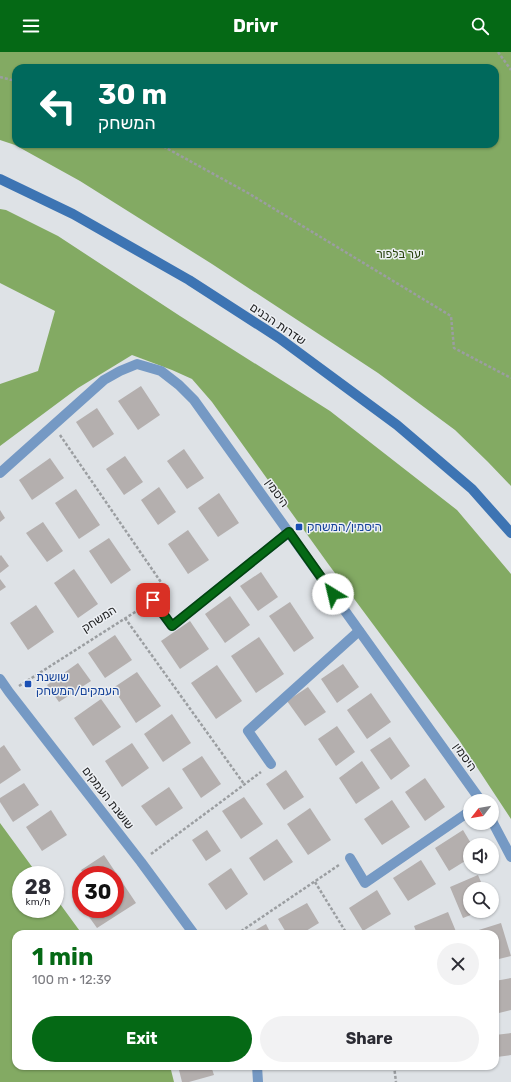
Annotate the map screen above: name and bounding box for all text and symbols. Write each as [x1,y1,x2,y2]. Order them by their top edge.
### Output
icon: menu [20,15,42,37]
text: Drivr [233,15,278,37]
icon: search [469,15,491,37]
text: 30 m [98,78,167,111]
icon: left [32,80,84,132]
text: המשחק [98,112,156,134]
park label: יער בלפור [376,247,424,261]
street label: שדרות הבנים [247,300,309,348]
street label: היסמין [262,476,292,510]
place label: היסמין/המשחק [307,520,382,534]
marker: היסמין/המשחק [294,522,304,532]
position arrow [312,573,354,615]
pin [136,583,170,617]
icon: arrive [142,589,164,611]
street label: המשחק [79,603,119,635]
place label: שושנת העמקים/המשחק [36,670,119,698]
marker: שושנת העמקים/המשחק [23,679,33,689]
street label: היסמין [450,740,480,774]
street label: שושנת העמקים [79,764,137,832]
north arrow [463,794,499,830]
map controls [463,794,499,918]
button: sound [463,838,499,874]
speed limit sign: 30 [72,866,124,918]
text: 28 [25,875,51,899]
button: search [463,882,499,918]
text: km/h [26,896,50,908]
text: 1 min [32,943,93,971]
button: close [437,943,479,985]
text: 100 m · 12:39 [32,972,112,987]
button: Exit [32,1016,252,1062]
button: Share [260,1016,479,1062]

